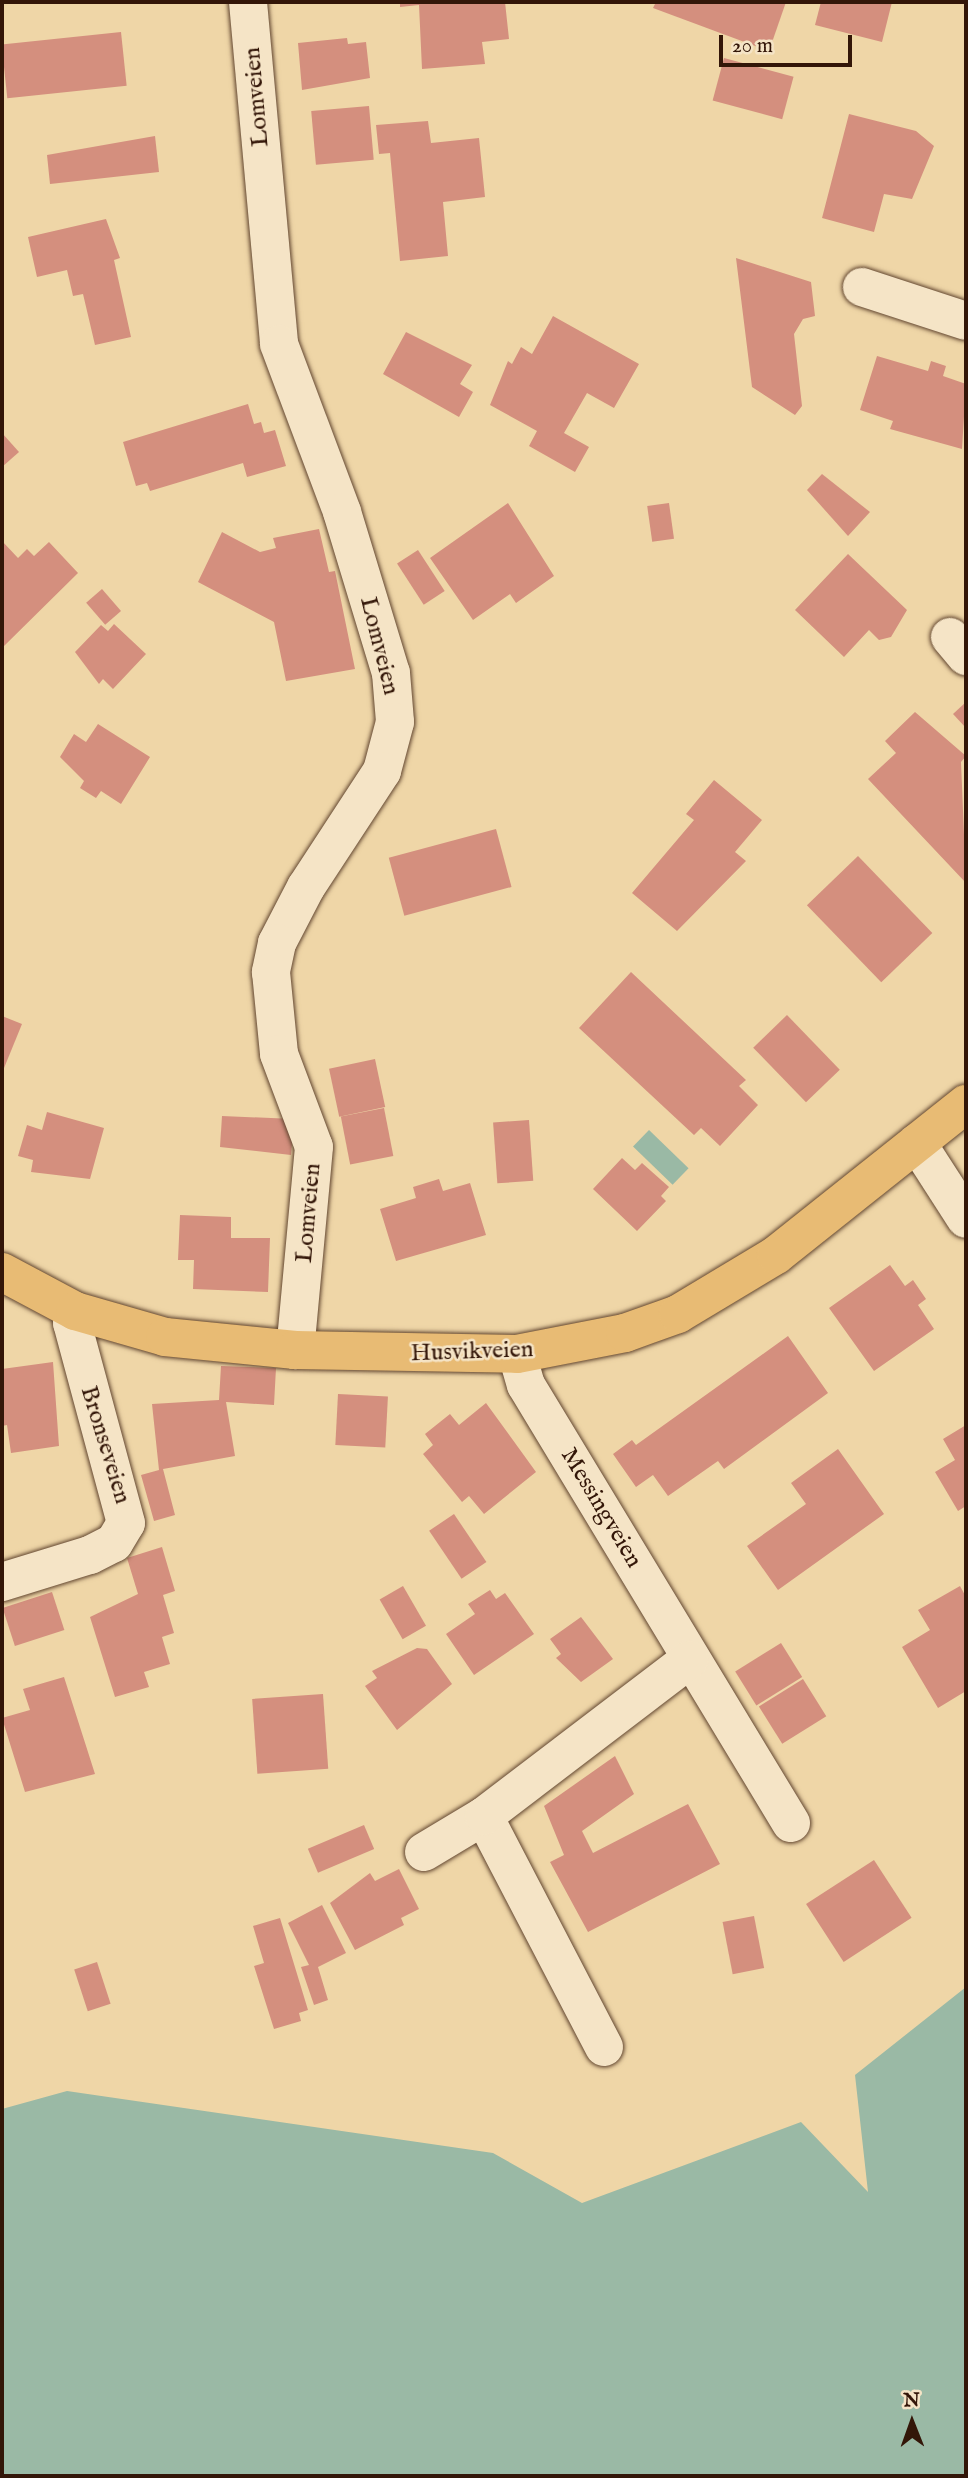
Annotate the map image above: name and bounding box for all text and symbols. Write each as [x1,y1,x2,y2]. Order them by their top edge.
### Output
scale bar [723,21,856,65]
text: 20 m [732,33,773,60]
street label: Lomveien [238,46,276,148]
street label: Lomveien [353,594,405,698]
street label: Lomveien [290,1162,328,1264]
street label: Husvikveien [410,1335,534,1369]
street label: Bronseveien [73,1383,137,1507]
street label: Messingveien [554,1443,648,1573]
north arrow [877,2387,947,2457]
text: N [903,2389,920,2413]

